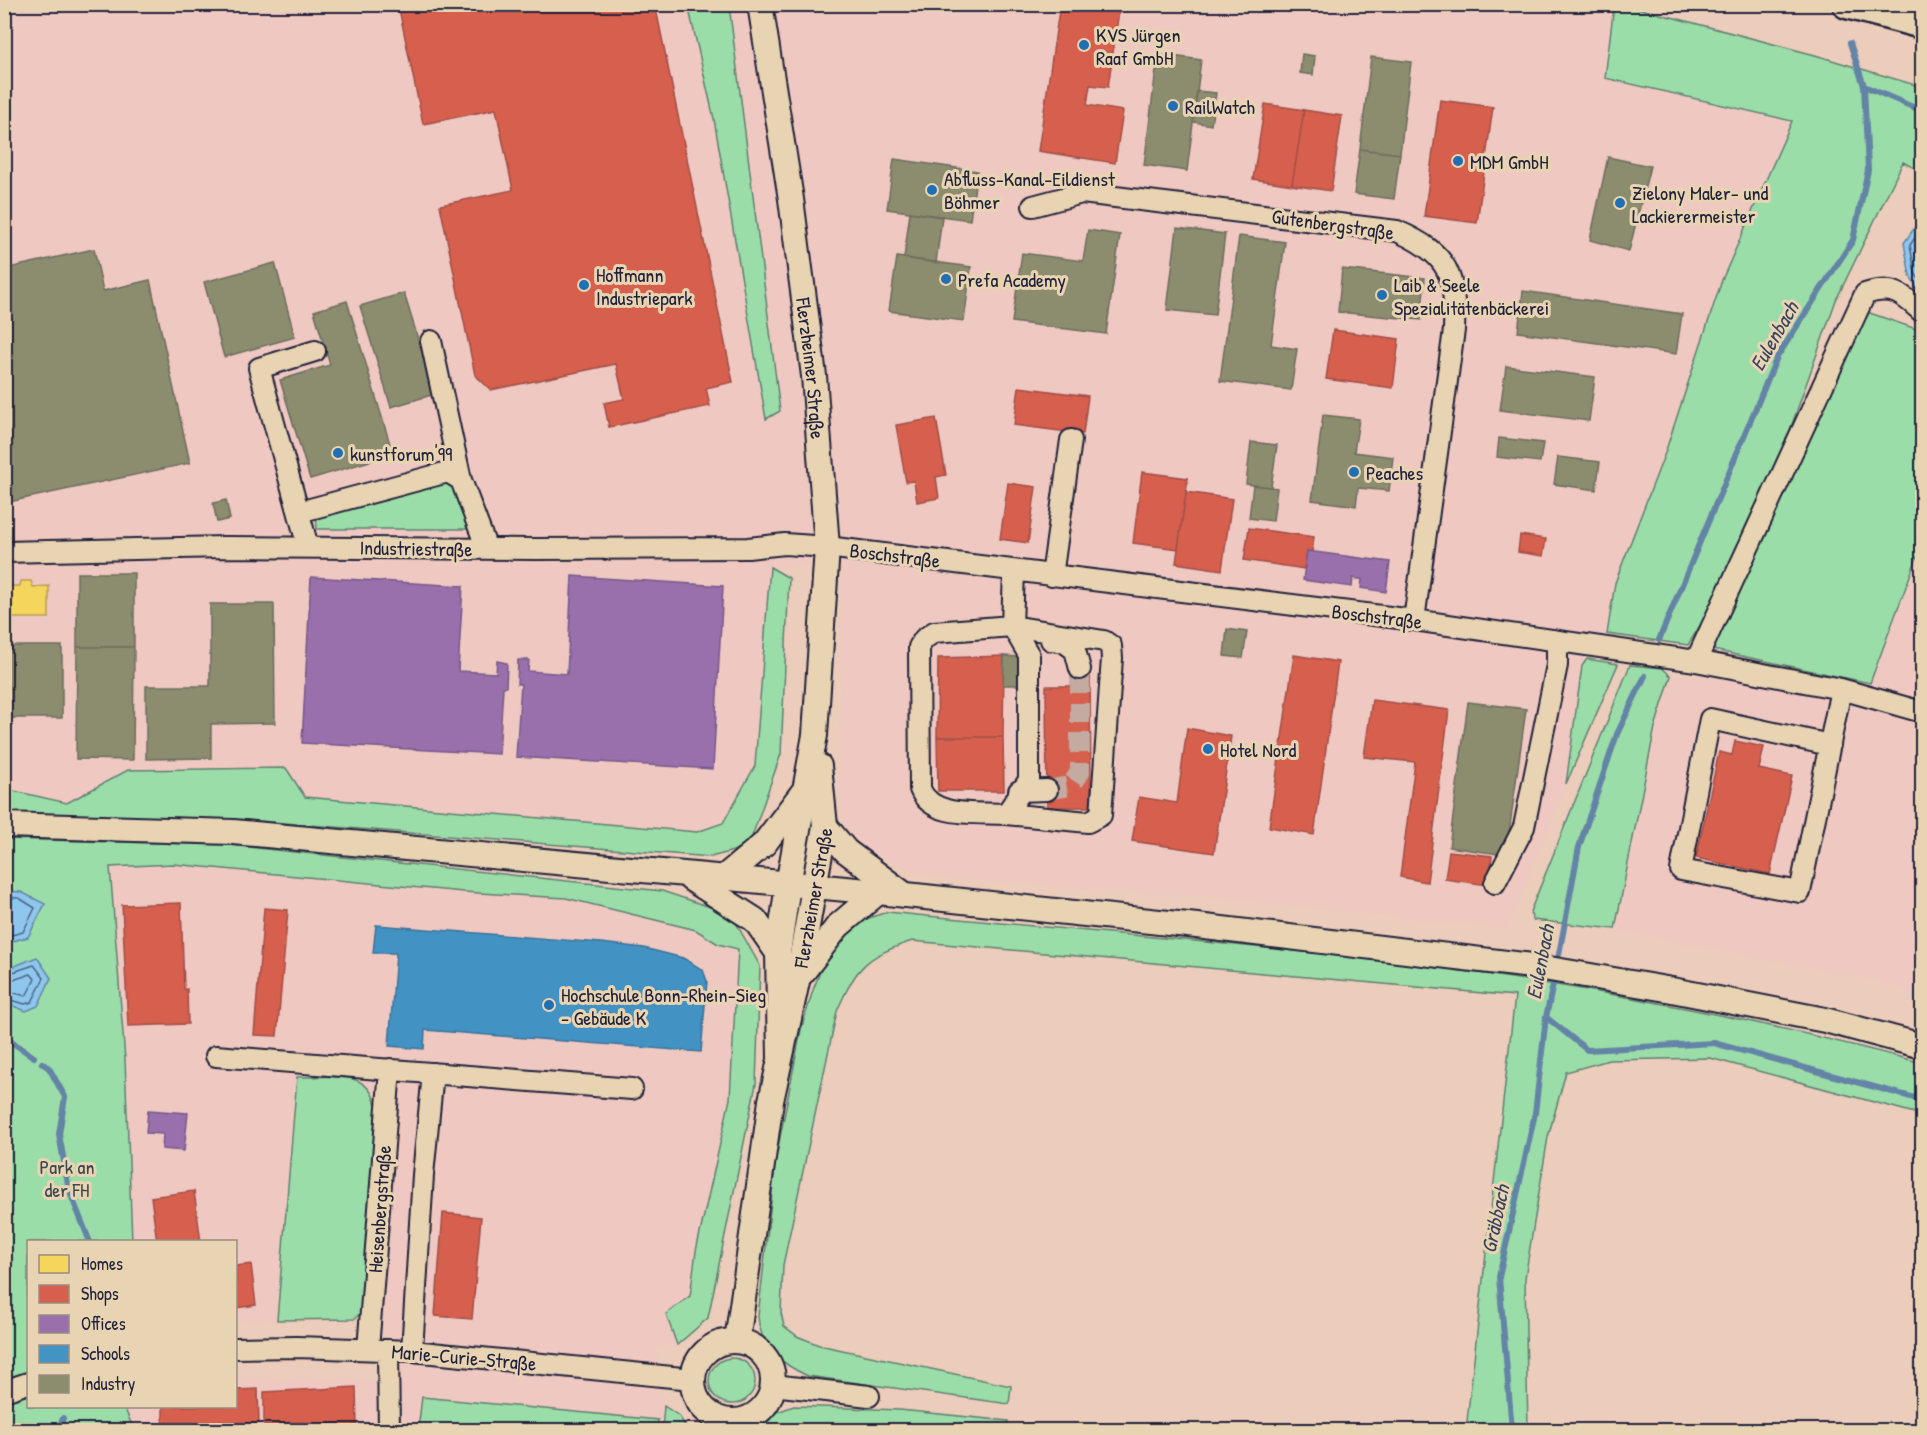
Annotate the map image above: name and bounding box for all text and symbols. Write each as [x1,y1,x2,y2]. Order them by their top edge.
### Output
place label: KVS Jürgen Raaf GmbH [1096,21,1180,71]
marker: KVS Jürgen Raaf GmbH [1077,38,1091,52]
place label: RailWatch [1185,93,1255,120]
marker: RailWatch [1166,99,1180,113]
place label: MDM GmbH [1470,148,1549,175]
marker: MDM GmbH [1451,154,1465,168]
place label: Abfluss-Kanal-Eildienst Böhmer [944,165,1116,215]
place label: Zielony Maler- und Lackierermeister [1632,179,1768,229]
marker: Abfluss-Kanal-Eildienst Böhmer [925,183,939,197]
marker: Zielony Maler- und Lackierermeister [1613,196,1627,210]
street label: Gutenbergstraße [1270,202,1396,246]
place label: Hoffmann Industriepark [596,261,693,311]
place label: Prefa Academy [958,266,1066,293]
place label: Laib & Seele Spezialitätenbäckerei [1394,271,1549,321]
marker: Prefa Academy [939,272,953,286]
marker: Hoffmann Industriepark [577,278,591,292]
marker: Laib & Seele Spezialitätenbäckerei [1375,288,1389,302]
street label: Flerzheimer Straße [790,295,832,440]
water label: Eulenbach [1743,295,1806,376]
place label: kunstforum'99 [350,440,452,467]
marker: kunstforum'99 [331,446,345,460]
place label: Peaches [1366,459,1424,486]
marker: Peaches [1347,465,1361,479]
street label: Industriestraße [359,534,473,562]
street label: Boschstraße [848,536,942,574]
street label: Boschstraße [1330,597,1424,635]
place label: Hotel Nord [1220,736,1297,763]
marker: Hotel Nord [1201,742,1215,756]
street label: Flerzheimer Straße [786,825,838,971]
water label: Eulenbach [1519,921,1562,1002]
place label: Hochschule Bonn-Rhein-Sieg - Gebäude K [561,981,766,1031]
marker: Hochschule Bonn-Rhein-Sieg - Gebäude K [542,998,556,1012]
street label: Heisenbergstraße [361,1144,397,1274]
park label: Park an der FH [40,1153,94,1203]
water label: Gräbbach [1474,1181,1517,1256]
legend [27,1240,237,1408]
text: Homes [81,1251,123,1276]
text: Shops [81,1281,119,1306]
text: Offices [81,1311,126,1336]
street label: Marie-Curie-Straße [390,1337,538,1377]
text: Schools [81,1341,130,1366]
text: Industry [81,1371,136,1396]

